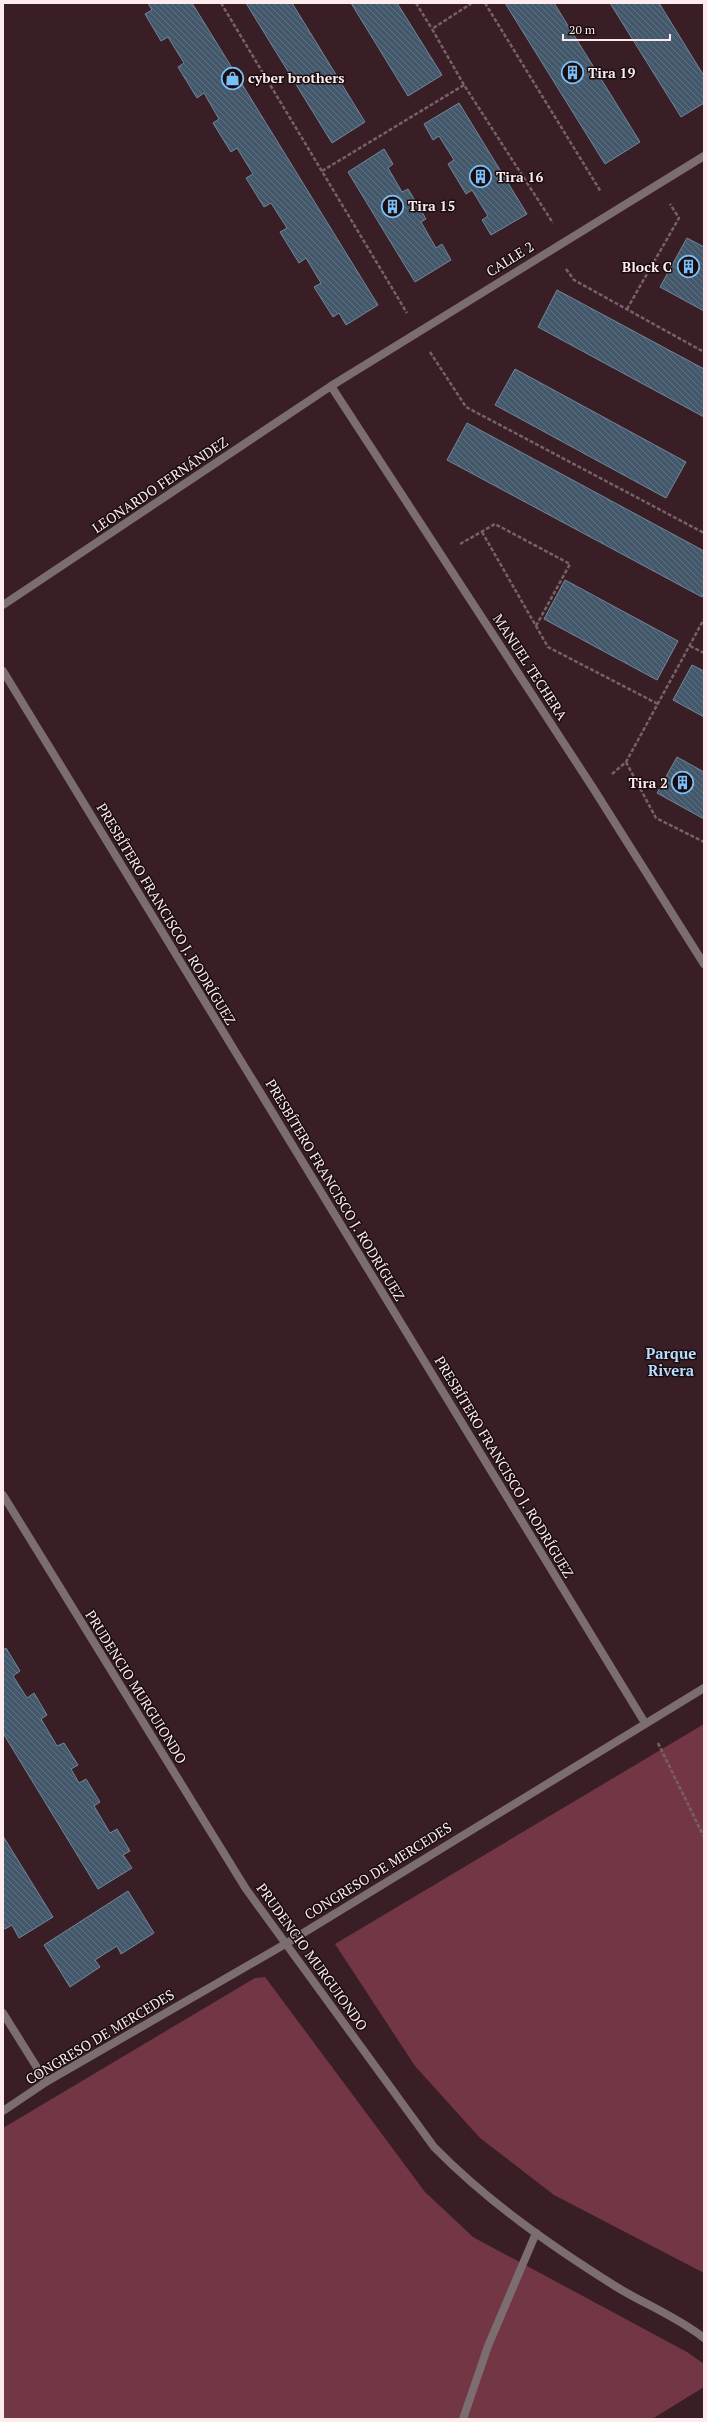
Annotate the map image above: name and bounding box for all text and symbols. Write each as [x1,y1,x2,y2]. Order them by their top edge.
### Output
scale bar [563,16,670,42]
text: 20 m [569,22,596,37]
building icon: Tira 19 [560,60,586,86]
place label: Tira 19 [588,63,636,82]
shop icon: cyber brothers [219,65,245,91]
place label: cyber brothers [248,68,345,87]
building icon: Tira 16 [467,164,493,190]
place label: Tira 16 [496,167,544,186]
building icon: Tira 15 [380,193,406,219]
place label: Tira 15 [408,196,455,215]
street label: CALLE 2 [482,237,537,281]
building icon: Block C [675,254,701,280]
place label: Block C [622,257,672,276]
street label: LEONARDO FERNÁNDEZ [88,432,231,537]
street label: MANUEL TECHERA [489,610,572,724]
building icon: Tira 2 [670,770,696,796]
place label: Tira 2 [628,773,668,792]
street label: PRESBÍTERO FRANCISCO J. RODRÍGUEZ [92,799,240,1028]
street label: PRESBÍTERO FRANCISCO J. RODRÍGUEZ [261,1075,409,1304]
district label: Parque Rivera [646,1343,696,1380]
street label: PRESBÍTERO FRANCISCO J. RODRÍGUEZ [430,1352,578,1581]
street label: PRUDENCIO MURGUIONDO [81,1606,192,1767]
street label: CONGRESO DE MERCEDES [301,1817,455,1924]
street label: PRUDENCIO MURGUIONDO [253,1879,372,2034]
street label: CONGRESO DE MERCEDES [22,1985,178,2089]

